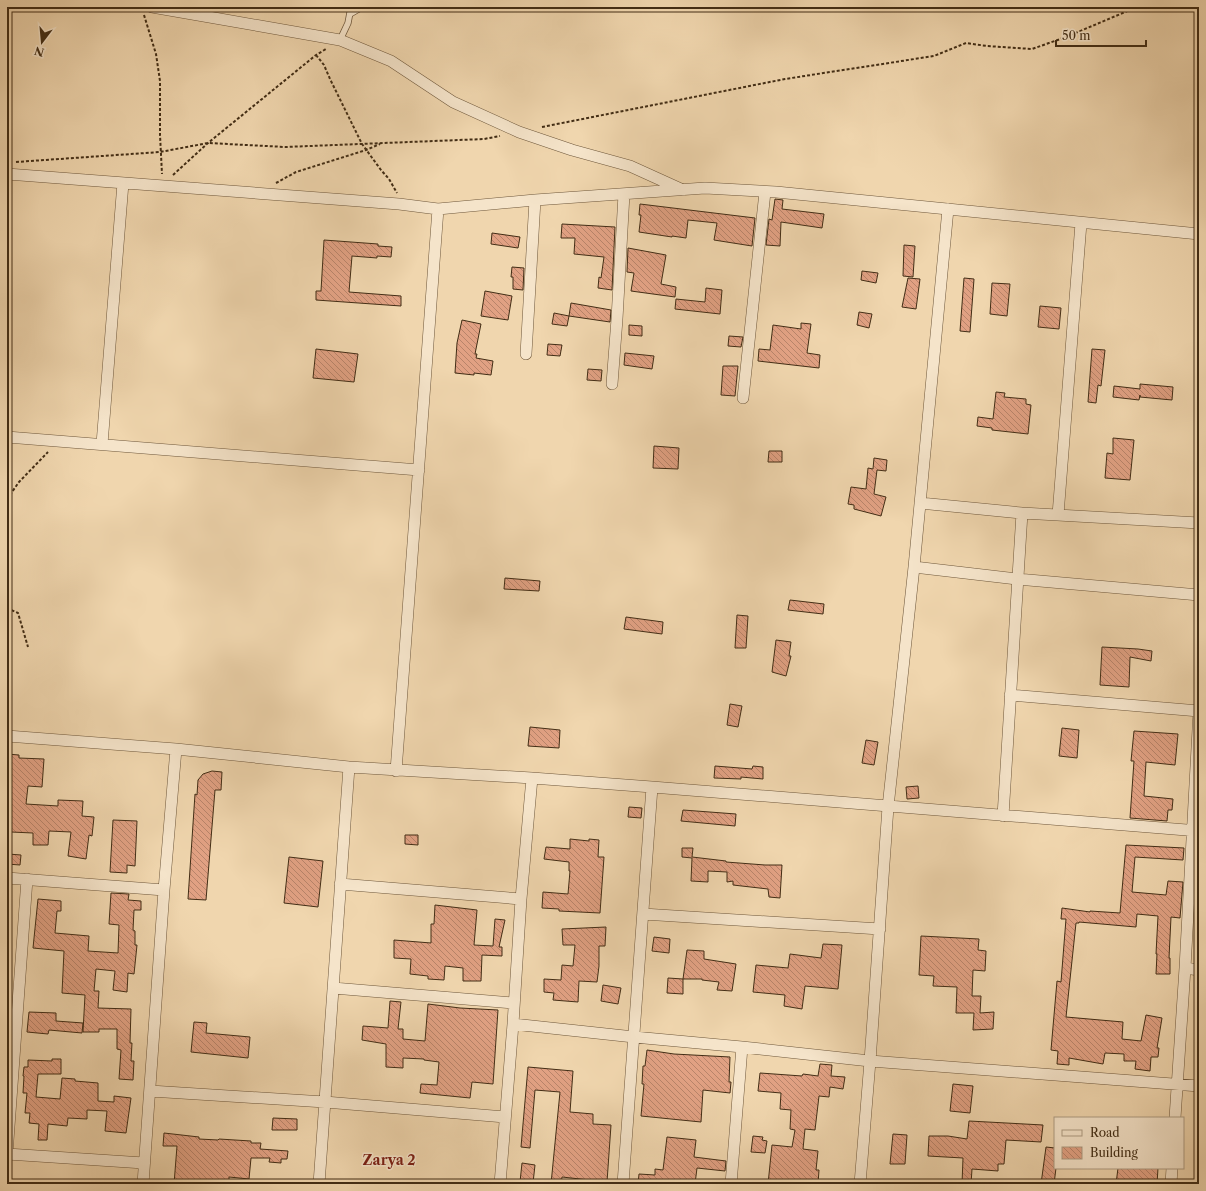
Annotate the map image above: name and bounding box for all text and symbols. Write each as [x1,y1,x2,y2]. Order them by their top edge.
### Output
north arrow [22,22,62,62]
scale bar [1056,22,1146,48]
text: 50 m [1062,28,1091,43]
text: N [32,43,46,60]
legend [1054,1117,1184,1169]
text: Road [1090,1125,1120,1140]
text: Building [1090,1145,1138,1160]
district label: Zarya 2 [362,1151,416,1169]

